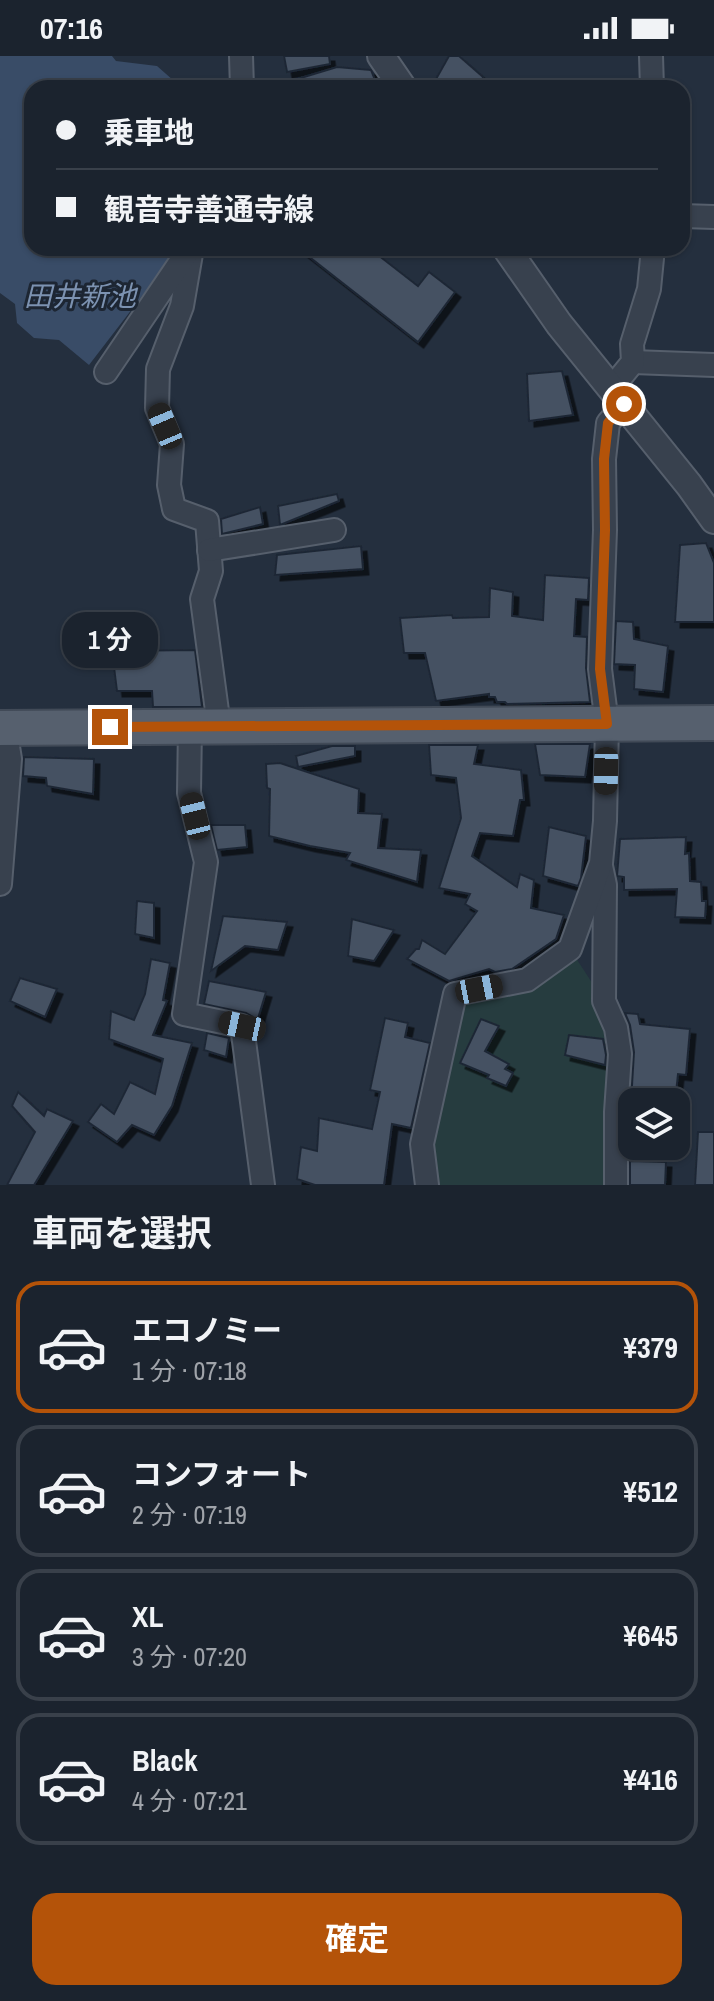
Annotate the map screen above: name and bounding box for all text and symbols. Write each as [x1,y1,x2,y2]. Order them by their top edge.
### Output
text: 07:16 [40,8,103,48]
text: 乗車地 [104,112,194,152]
text: 観音寺善通寺線 [104,189,314,229]
water label: 田井新池 [24,277,139,315]
route start [606,386,642,422]
car [145,399,185,453]
callout: 1 分 [62,611,158,667]
text: 1 分 [88,622,132,657]
route end [92,709,128,745]
car [594,747,618,795]
car [178,790,212,842]
car [453,973,505,1005]
car [216,1009,268,1043]
map controls [618,1088,690,1160]
button: layers [618,1088,690,1160]
text: 車両を選択 [32,1209,212,1257]
text: エコノミー [132,1310,282,1350]
icon: car [36,1311,108,1383]
text: ¥379 [623,1327,678,1367]
text: 1 分 · 07:18 [132,1353,247,1388]
text: コンフォート [132,1454,311,1494]
icon: car [36,1455,108,1527]
text: ¥512 [623,1471,678,1511]
text: 2 分 · 07:19 [132,1497,247,1532]
text: XL [132,1596,163,1636]
icon: car [36,1599,108,1671]
text: ¥645 [623,1615,678,1655]
text: 3 分 · 07:20 [132,1639,247,1674]
text: Black [132,1740,198,1780]
icon: car [36,1743,108,1815]
text: ¥416 [623,1759,678,1799]
text: 4 分 · 07:21 [132,1783,247,1818]
button: 確定 [32,1893,682,1985]

